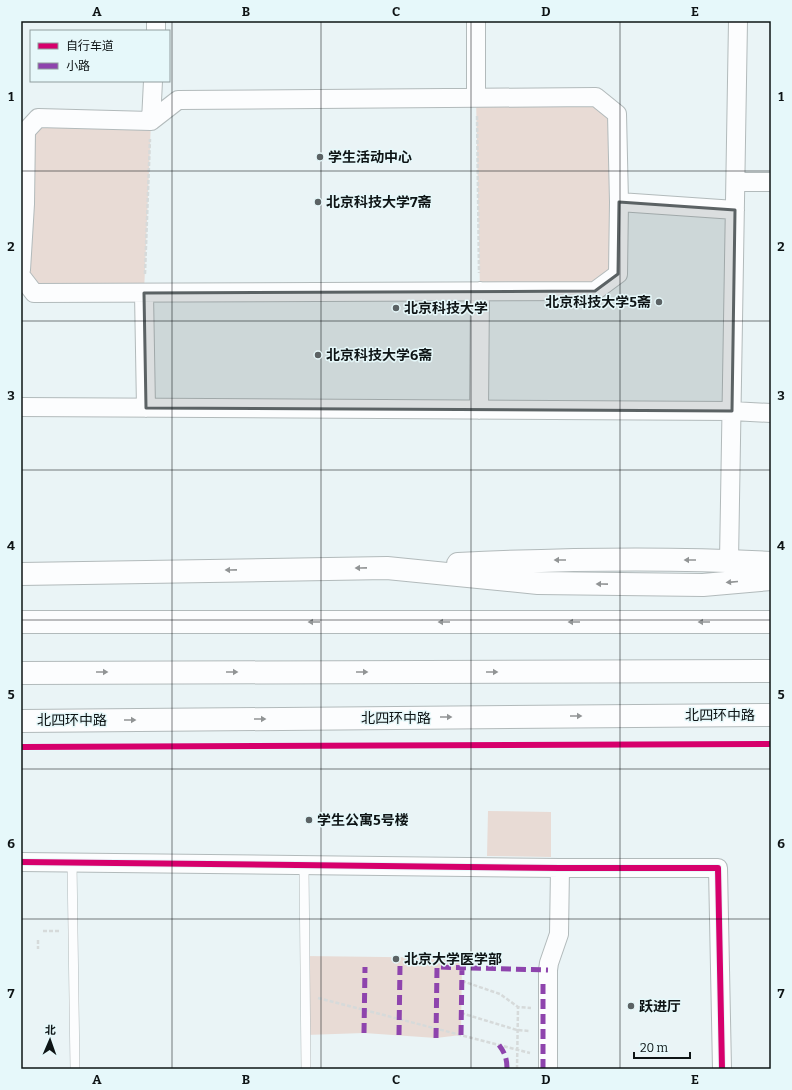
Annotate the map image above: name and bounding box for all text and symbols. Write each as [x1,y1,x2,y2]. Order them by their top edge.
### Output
text: A [92,4,102,19]
text: B [242,4,250,19]
text: C [392,4,400,19]
text: D [541,4,551,19]
text: E [691,4,699,19]
legend [30,30,170,82]
text: 自行车道 [66,39,114,53]
text: 小路 [66,59,90,73]
text: 1 [8,89,14,104]
text: 1 [778,89,784,104]
place label: 学生活动中心 [328,149,412,166]
marker: 学生活动中心 [315,152,325,162]
place label: 北京科技大学7斋 [326,194,432,211]
marker: 北京科技大学7斋 [313,197,323,207]
text: 2 [7,239,15,254]
text: 2 [777,239,785,254]
place label: 北京科技大学5斋 [545,294,651,311]
marker: 北京科技大学5斋 [654,297,664,307]
place label: 北京科技大学 [404,300,488,317]
marker: 北京科技大学 [391,303,401,313]
place label: 北京科技大学6斋 [326,347,432,364]
marker: 北京科技大学6斋 [313,350,323,360]
text: 3 [7,388,15,403]
text: 3 [777,388,785,403]
text: 4 [7,538,15,553]
text: 4 [777,538,785,553]
one-way arrow [553,557,566,563]
one-way arrow [683,557,696,563]
one-way arrow [354,565,367,571]
one-way arrow [224,567,237,573]
one-way arrow [726,579,738,586]
one-way arrow [595,581,608,587]
one-way arrow [307,619,320,625]
one-way arrow [437,619,450,625]
one-way arrow [567,619,580,625]
one-way arrow [697,619,710,625]
one-way arrow [96,669,109,675]
one-way arrow [226,669,239,675]
one-way arrow [356,669,369,675]
one-way arrow [486,669,499,675]
text: 5 [7,687,15,702]
text: 5 [777,687,785,702]
street label: 北四环中路 [685,707,755,724]
street label: 北四环中路 [361,710,431,727]
street label: 北四环中路 [37,712,107,729]
one-way arrow [570,713,583,719]
one-way arrow [440,714,453,720]
one-way arrow [254,716,267,722]
one-way arrow [124,717,137,723]
place label: 学生公寓5号楼 [317,812,409,829]
marker: 学生公寓5号楼 [304,815,314,825]
text: 6 [7,836,15,851]
text: 6 [777,836,785,851]
place label: 北京大学医学部 [404,951,502,968]
marker: 北京大学医学部 [391,954,401,964]
text: 7 [8,986,15,1001]
text: 7 [778,986,785,1001]
place label: 跃进厅 [639,998,681,1015]
marker: 跃进厅 [626,1001,636,1011]
north arrow [30,1020,70,1060]
text: 北 [45,1024,56,1037]
scale bar [634,1034,690,1060]
text: 20 m [640,1041,669,1055]
text: A [92,1072,102,1087]
text: B [242,1072,250,1087]
text: C [392,1072,400,1087]
text: D [541,1072,551,1087]
text: E [691,1072,699,1087]

